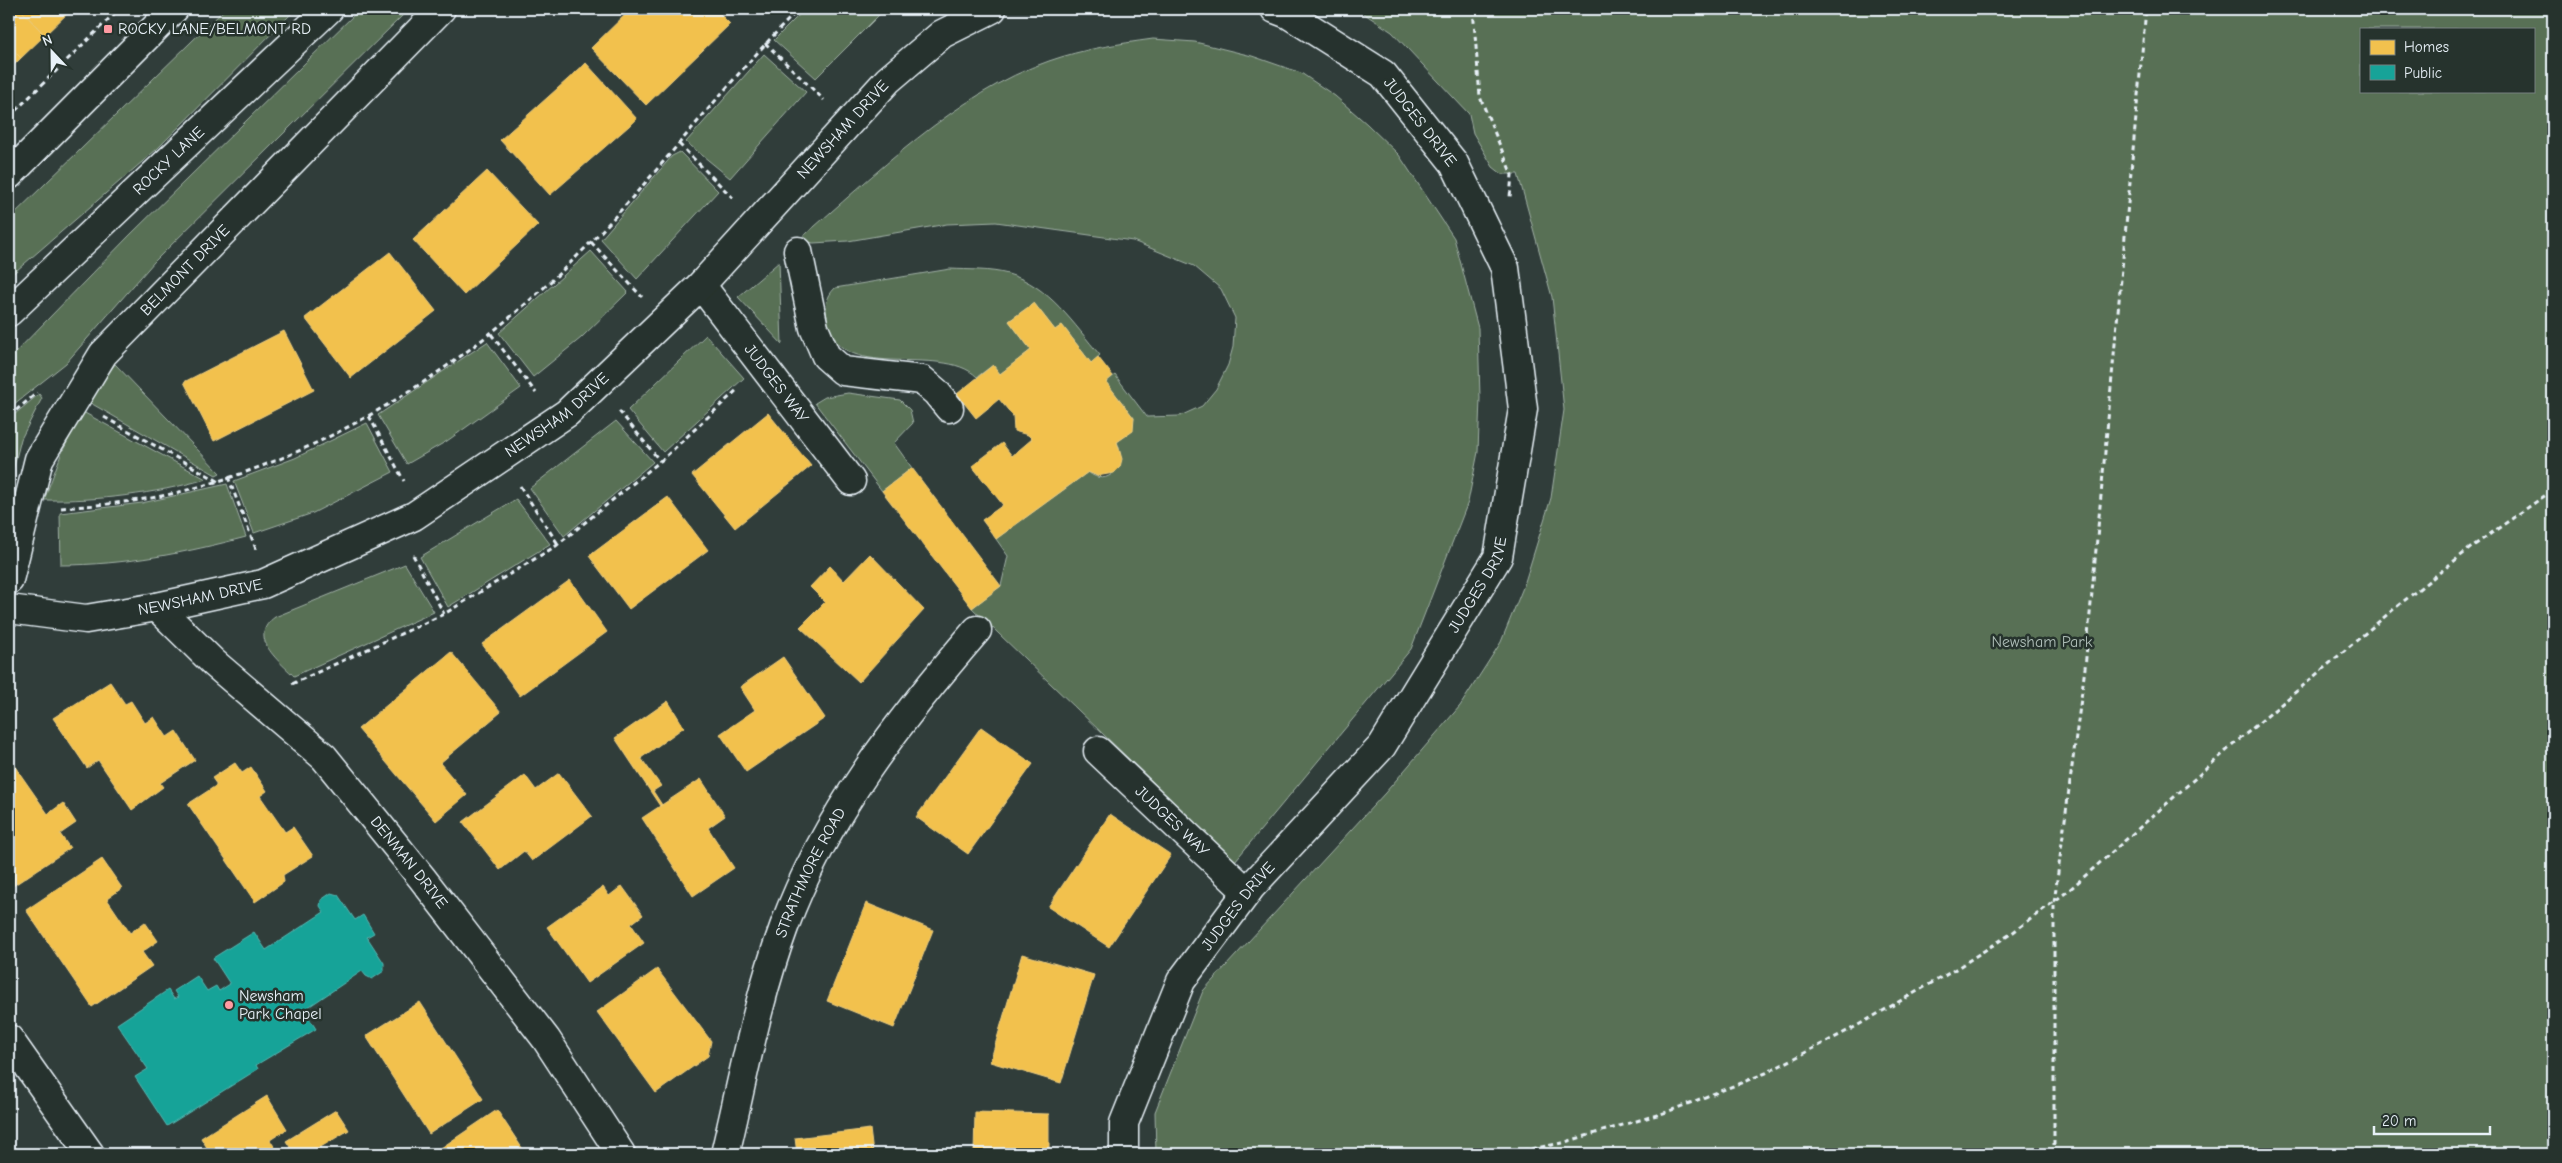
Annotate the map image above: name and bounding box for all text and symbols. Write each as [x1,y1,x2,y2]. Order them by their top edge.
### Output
place label: ROCKY LANE/BELMONT RD [118,20,311,38]
marker: ROCKY LANE/BELMONT RD [102,23,114,35]
north arrow [28,28,78,78]
legend [2360,28,2534,92]
text: N [40,31,55,50]
text: Homes [2404,38,2449,56]
text: Public [2404,64,2442,82]
street label: JUDGES DRIVE [1380,74,1460,170]
street label: NEWSHAM DRIVE [794,76,892,182]
street label: ROCKY LANE [130,123,208,199]
street label: BELMONT DRIVE [137,221,234,319]
street label: JUDGES WAY [740,340,813,427]
street label: NEWSHAM DRIVE [502,369,613,461]
street label: JUDGES DRIVE [1445,535,1510,636]
street label: NEWSHAM DRIVE [137,575,264,619]
park label: Newsham Park [1992,633,2093,651]
street label: JUDGES WAY [1132,782,1213,860]
street label: STRATHMORE ROAD [772,804,849,940]
street label: DENMAN DRIVE [367,813,451,912]
street label: JUDGES DRIVE [1198,858,1279,954]
place label: Newsham Park Chapel [239,987,322,1023]
marker: Newsham Park Chapel [223,999,235,1011]
scale bar [2374,1103,2491,1135]
text: 20 m [2382,1112,2416,1130]

